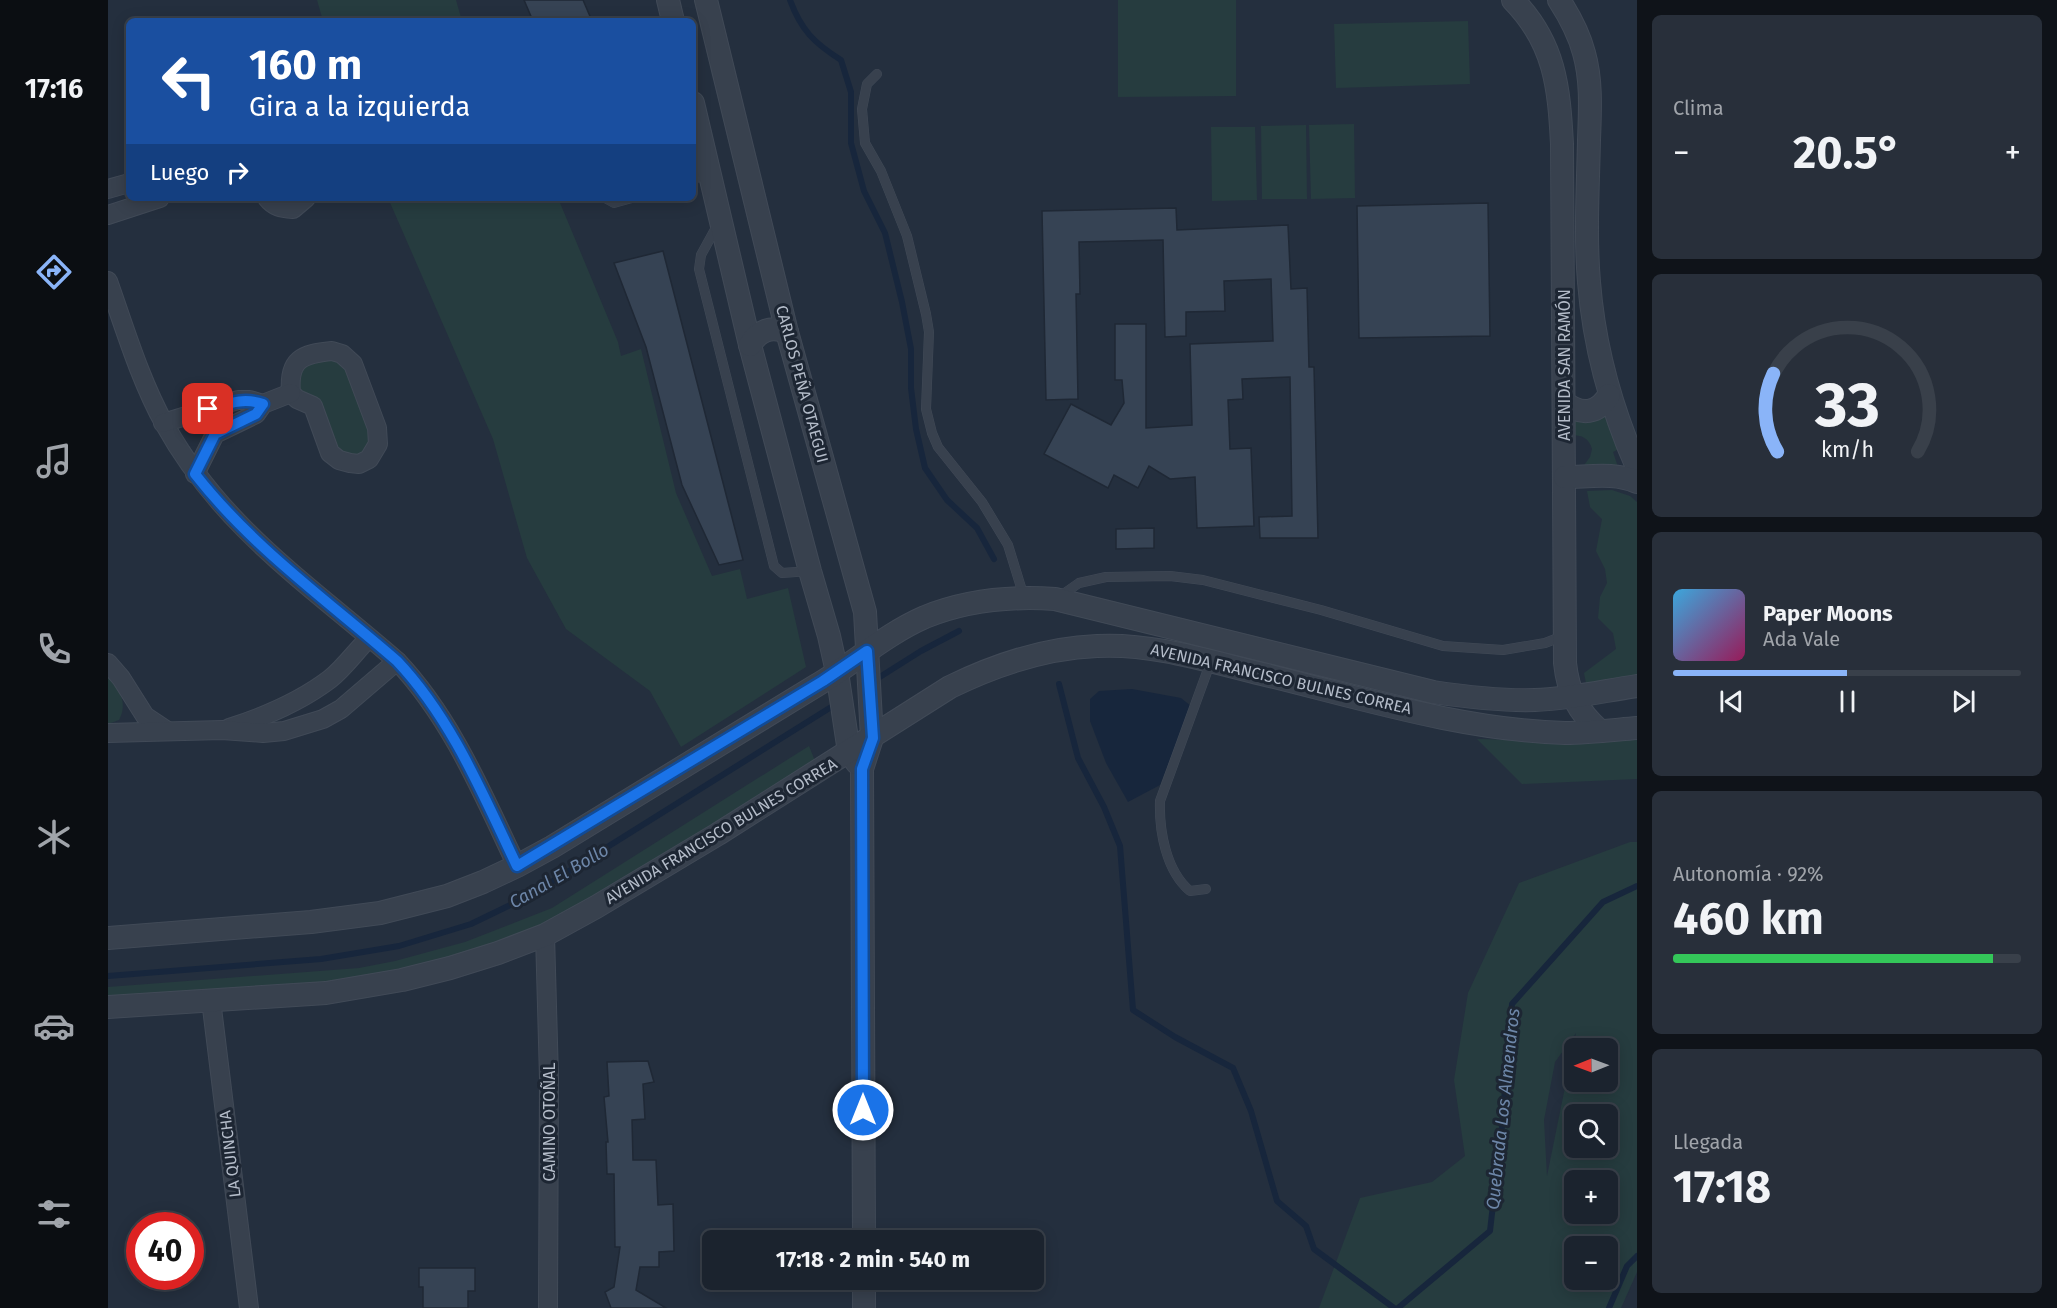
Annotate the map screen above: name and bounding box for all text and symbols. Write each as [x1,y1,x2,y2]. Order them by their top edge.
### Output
text: 160 m [249,40,362,90]
icon: left [150,42,228,120]
text: 17:16 [25,73,83,105]
text: Gira a la izquierda [249,91,470,123]
text: Clima [1673,96,1724,120]
text: 20.5° [1793,126,1901,180]
text: − [1673,133,1690,173]
text: + [2005,133,2021,173]
icon: right [221,156,254,189]
text: Luego [150,159,209,186]
icon: directions [33,251,75,293]
street label: AVENIDA SAN RAMÓN [1554,289,1574,441]
street label: CARLOS PEÑA OTAEGUI [772,303,832,465]
text: 33 [1814,369,1879,444]
pin [182,383,233,434]
icon: arrive [191,392,224,425]
text: km/h [1820,438,1874,464]
icon: music [33,440,75,482]
text: Paper Moons [1763,600,1893,627]
text: Ada Vale [1763,627,1840,651]
icon: phone [33,628,75,670]
street label: AVENIDA FRANCISCO BULNES CORREA [1149,640,1414,718]
icon: previous [1715,685,1748,718]
icon: pause [1831,685,1864,718]
icon: next [1947,685,1980,718]
street label: AVENIDA FRANCISCO BULNES CORREA [602,754,841,908]
icon: climate [33,816,75,858]
water label: Canal El Bollo [505,839,613,913]
text: Autonomía · 92% [1673,862,1824,886]
text: 460 km [1673,892,1824,946]
icon: car [33,1005,75,1047]
water label: Quebrada Los Almendros [1481,1007,1525,1211]
north arrow [1564,1038,1618,1092]
map controls [1564,1038,1618,1290]
street label: CAMINO OTOÑAL [540,1063,559,1181]
position arrow [831,1078,895,1142]
button: search [1564,1104,1618,1158]
street label: LA QUINCHA [215,1109,245,1199]
text: Llegada [1673,1130,1743,1154]
text: 17:18 [1673,1160,1771,1214]
button: + [1564,1170,1618,1224]
icon: filters [33,1193,75,1235]
speed limit sign: 40 [126,1212,204,1290]
button: − [1564,1236,1618,1290]
text: 17:18 · 2 min · 540 m [776,1246,970,1273]

